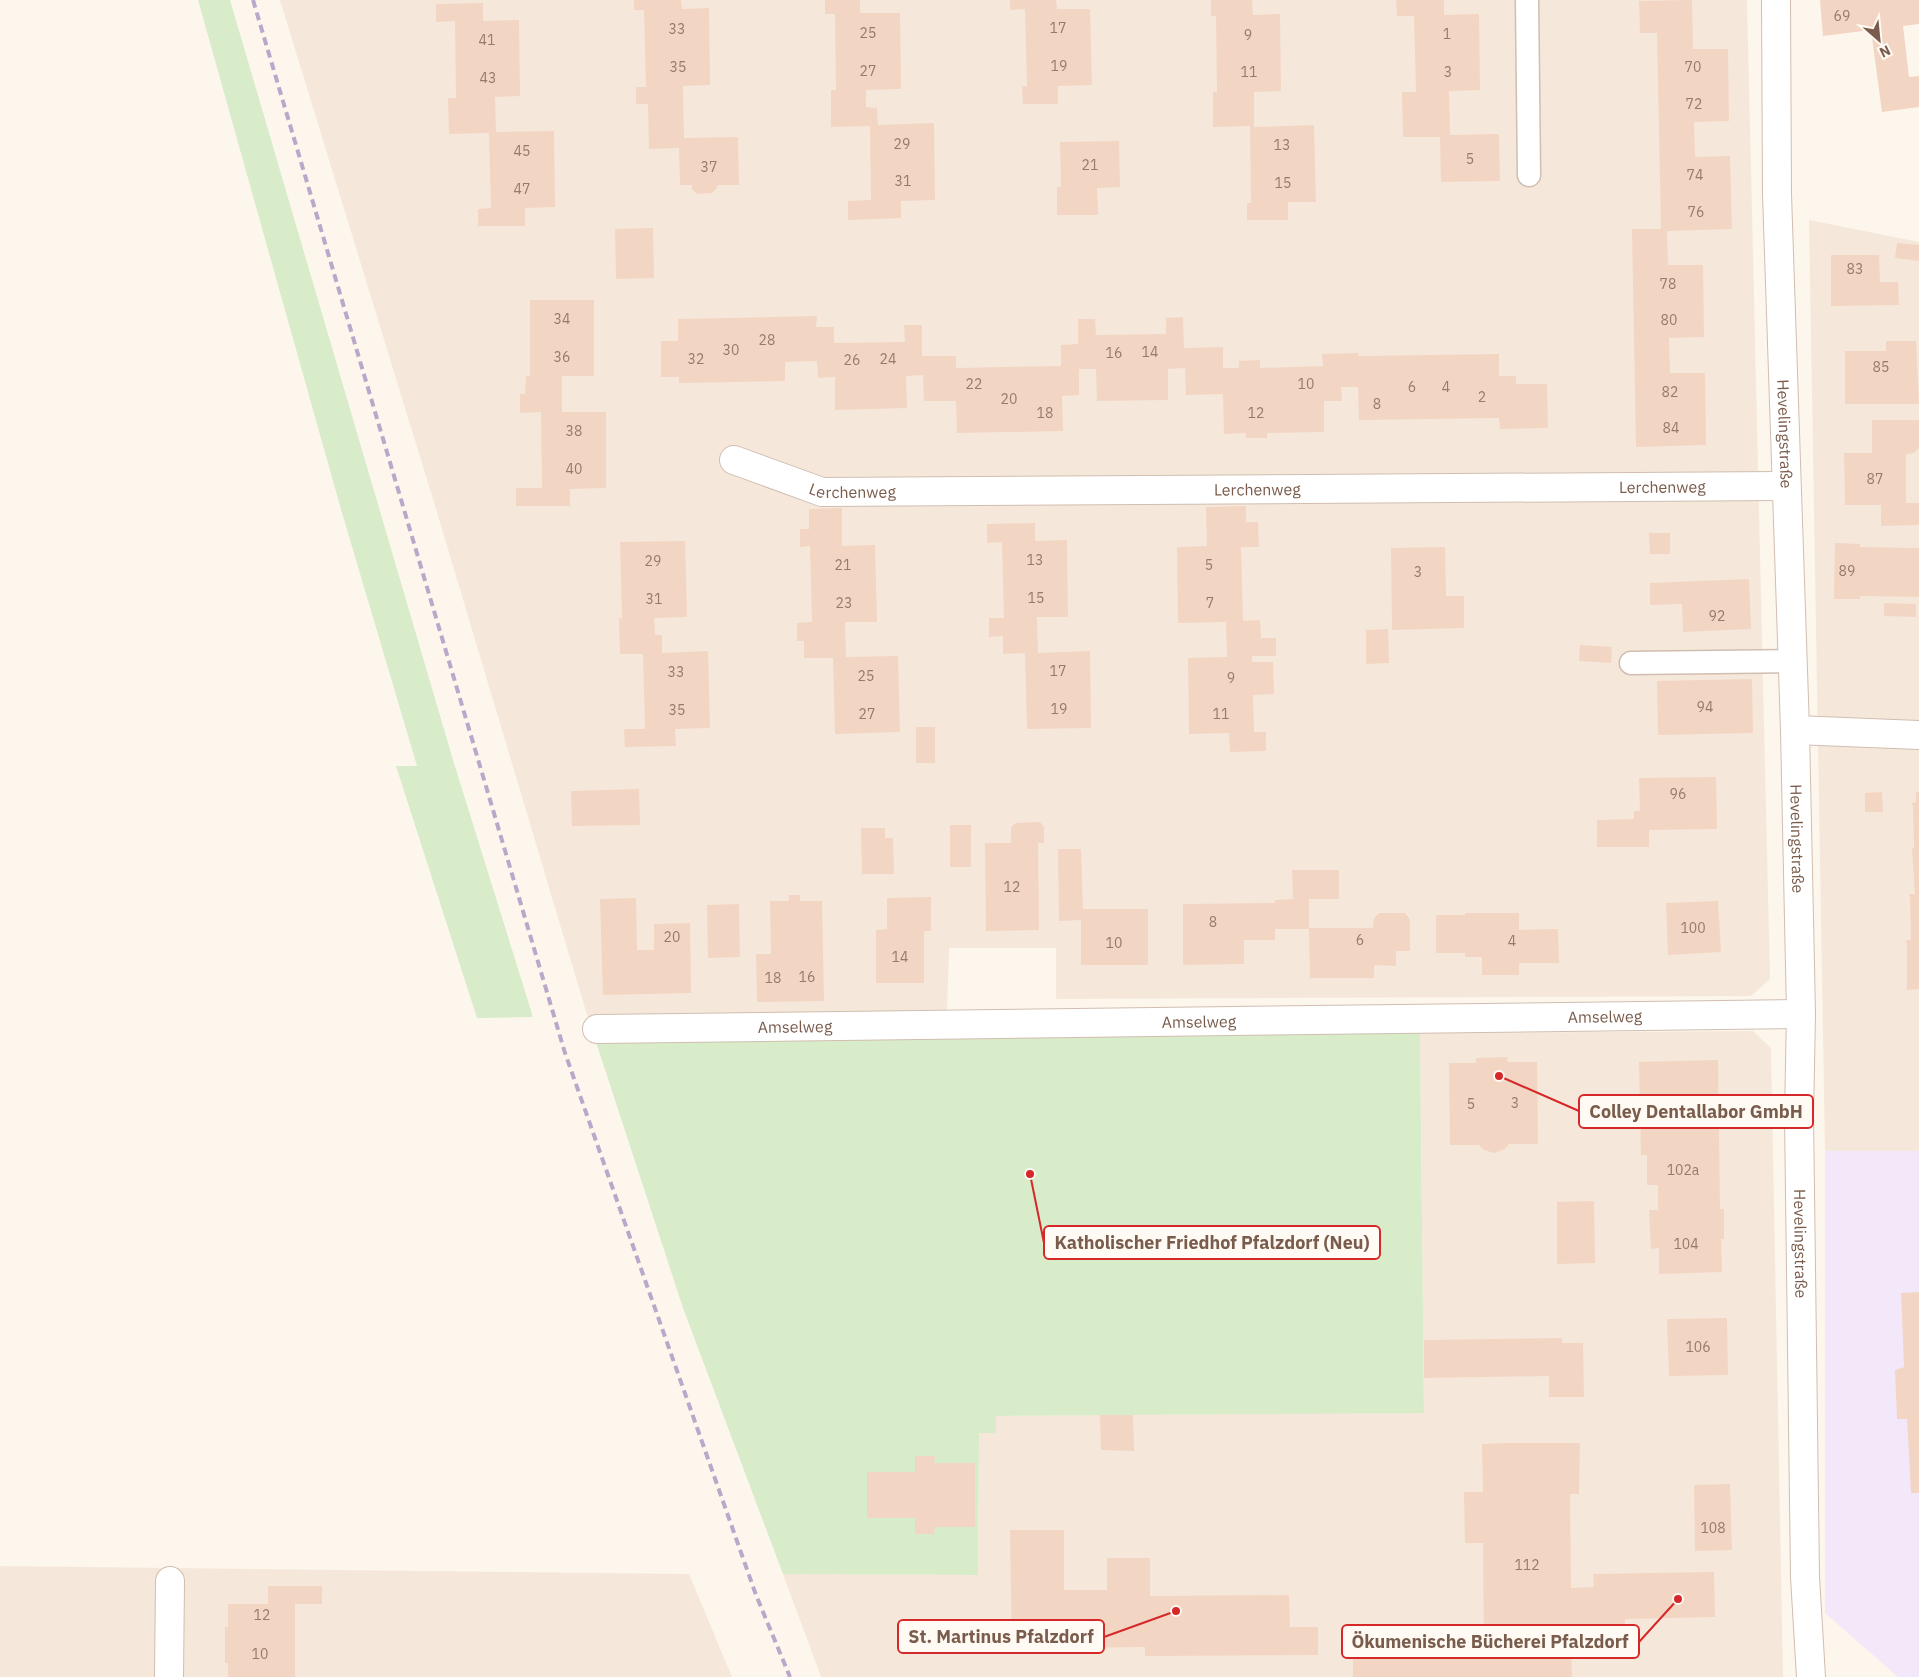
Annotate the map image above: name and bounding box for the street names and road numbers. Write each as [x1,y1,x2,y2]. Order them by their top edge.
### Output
street label: Hevelingstraße [1773,379,1797,489]
street label: Lerchenweg [1619,476,1706,497]
street label: Lerchenweg [806,478,896,503]
street label: Lerchenweg [1214,479,1301,500]
street label: Hevelingstraße [1786,784,1808,894]
street label: Amselweg [1568,1006,1643,1027]
street label: Amselweg [1162,1011,1237,1032]
street label: Amselweg [758,1016,833,1037]
street label: Hevelingstraße [1790,1189,1811,1299]

